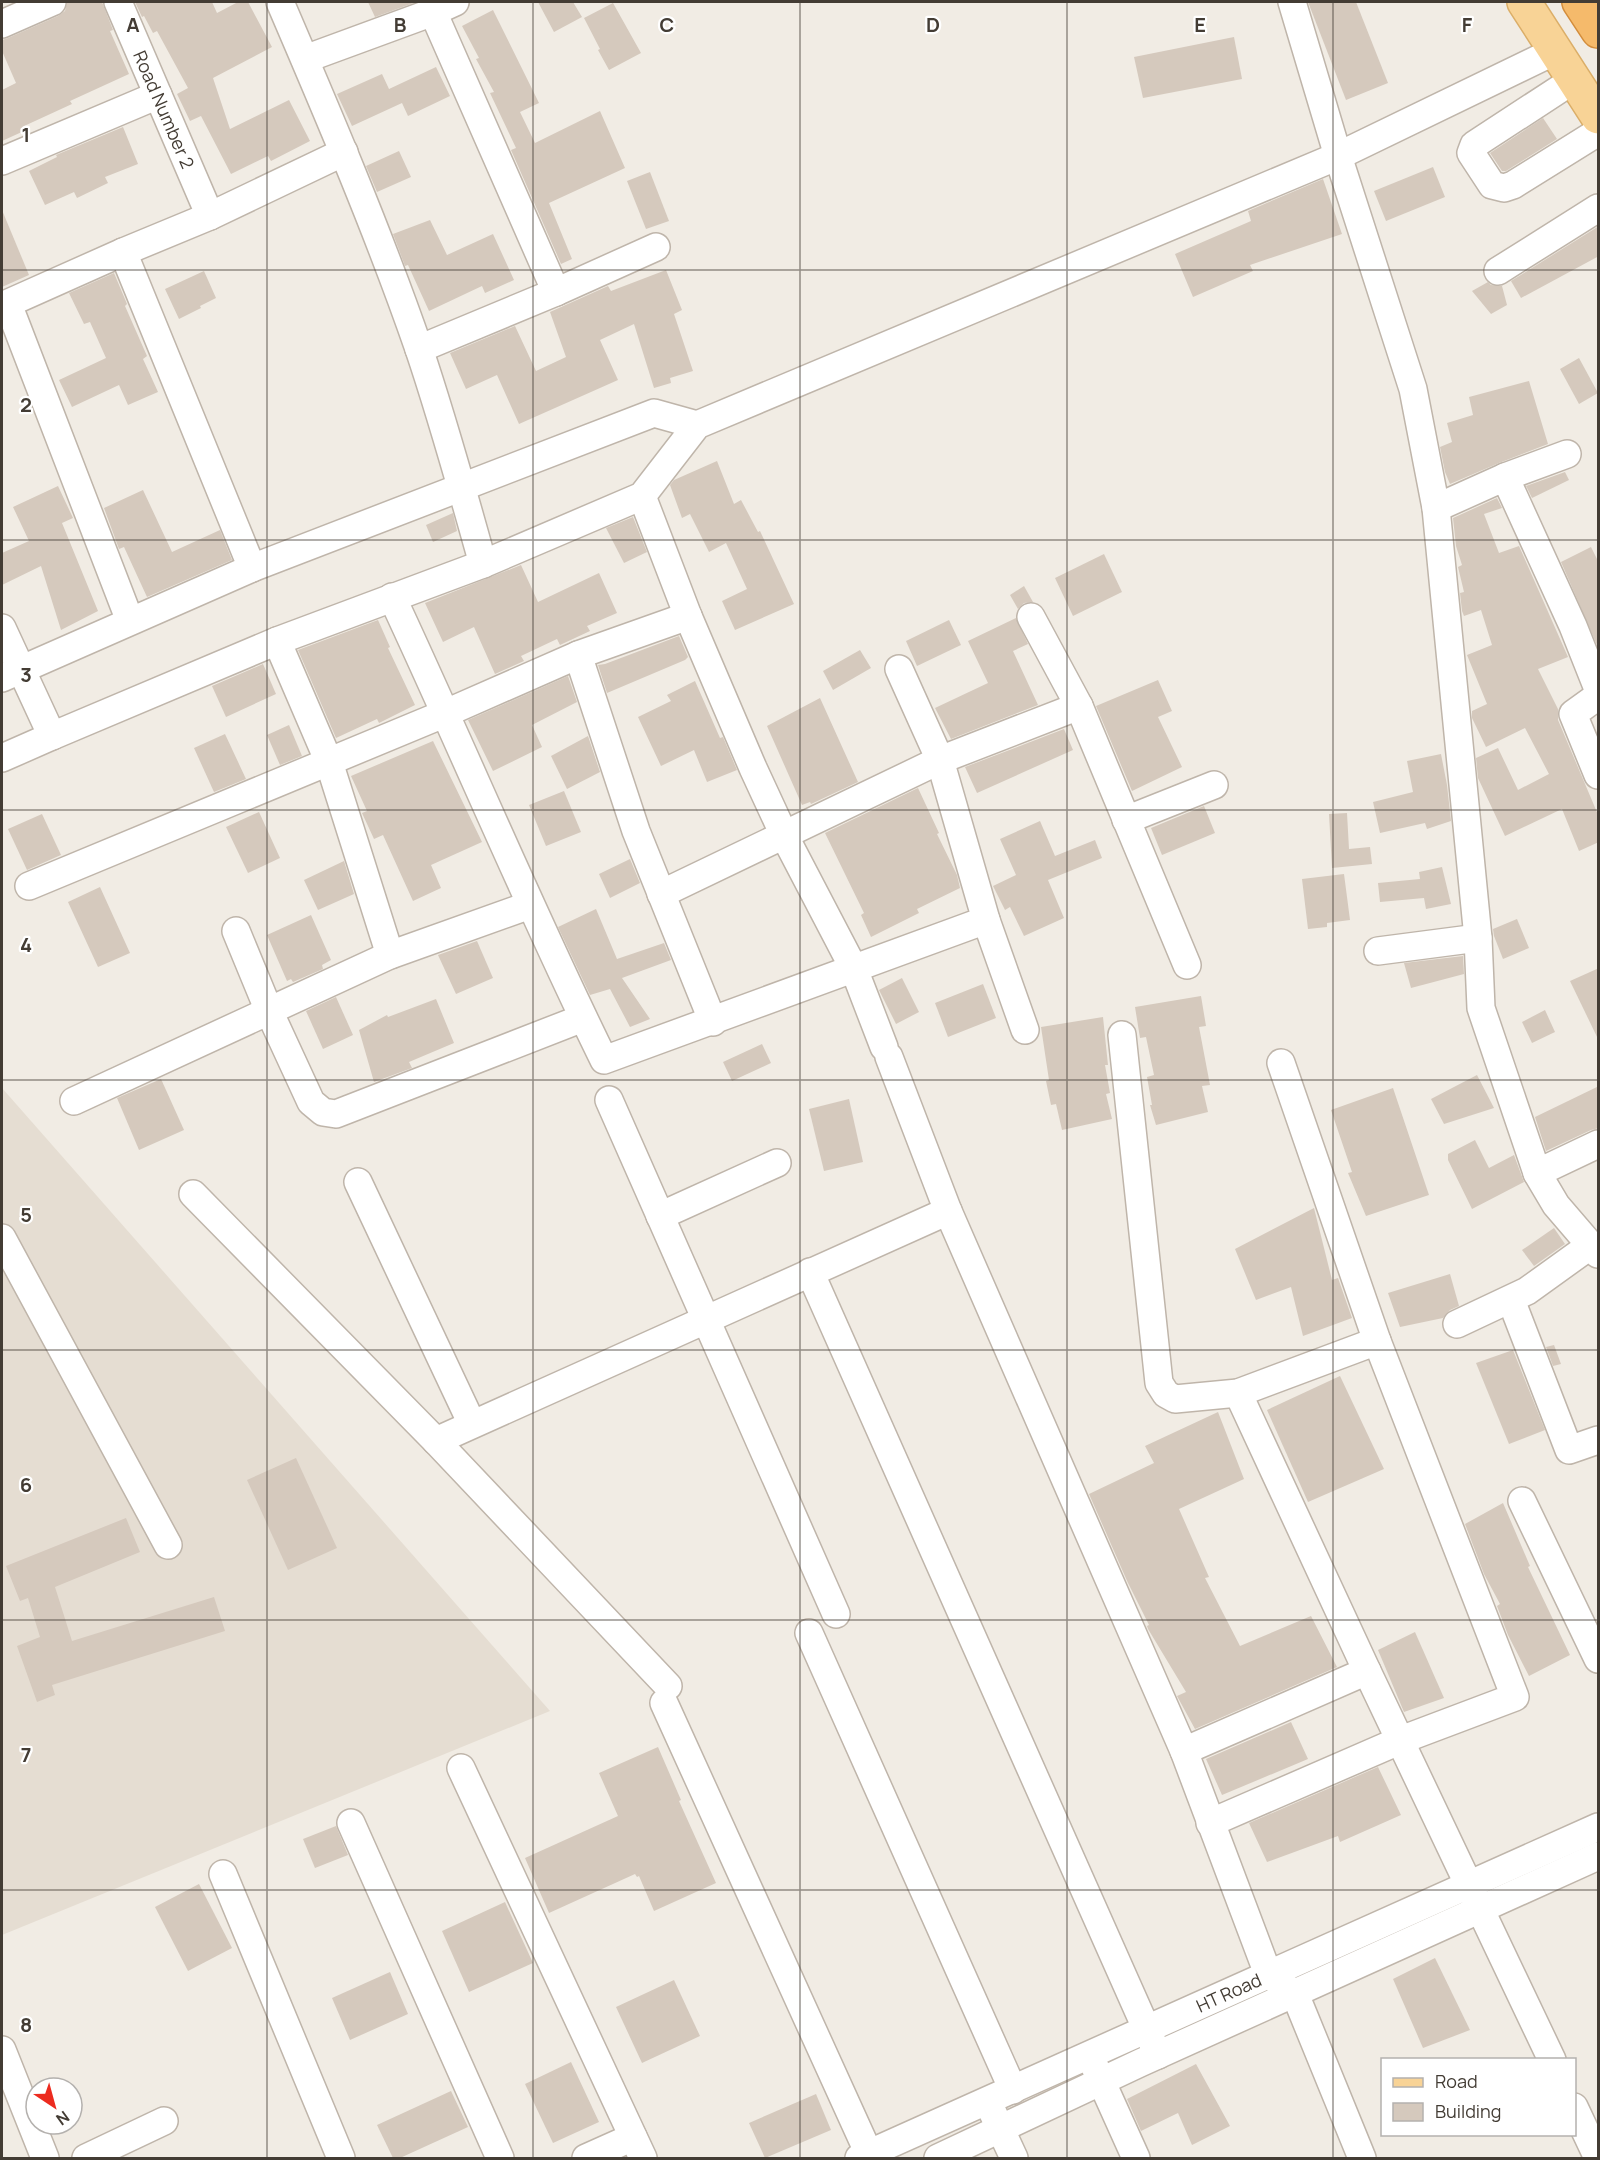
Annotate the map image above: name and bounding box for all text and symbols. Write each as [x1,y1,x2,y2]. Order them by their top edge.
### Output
text: A [126,11,140,38]
text: B [394,11,407,38]
text: C [660,11,674,38]
text: D [926,11,940,38]
text: E [1194,11,1206,38]
text: F [1462,11,1473,38]
street label: Road Number 2 [128,47,200,172]
text: 1 [22,121,30,148]
text: 2 [20,391,32,418]
text: 3 [20,661,32,688]
text: 4 [20,931,32,958]
text: 5 [20,1201,32,1228]
text: 6 [20,1471,32,1498]
text: 7 [21,1741,31,1768]
street label: HT Road [1192,1967,1265,2017]
text: 8 [20,2011,32,2038]
legend [1381,2058,1576,2136]
text: Road [1435,2069,1478,2093]
north arrow [24,2076,84,2136]
text: Building [1435,2099,1501,2123]
text: N [52,2106,74,2130]

